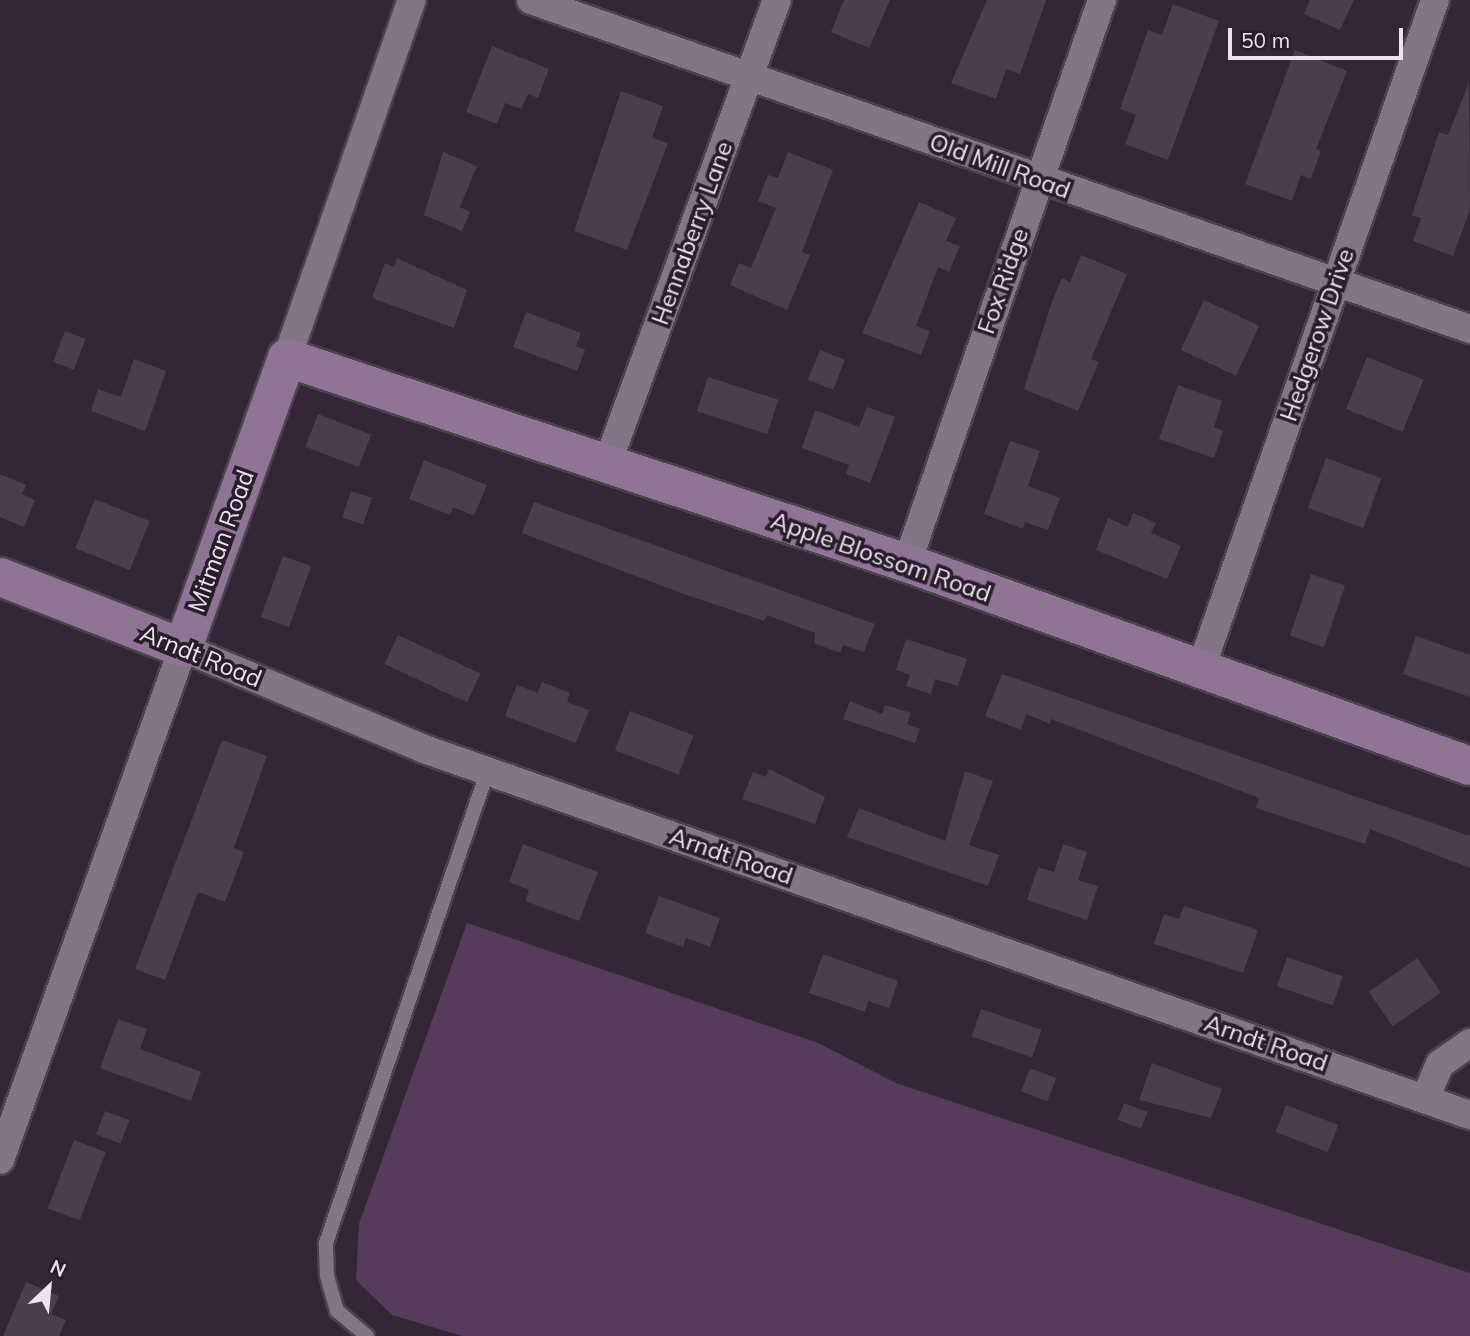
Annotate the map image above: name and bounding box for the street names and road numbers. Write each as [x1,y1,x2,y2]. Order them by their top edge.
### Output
street label: Old Mill Road [926,127,1074,205]
street label: Hennaberry Lane [645,137,739,329]
street label: Fox Ridge [972,224,1034,338]
street label: Hedgerow Drive [1274,245,1360,425]
street label: Mitman Road [182,466,260,616]
street label: Apple Blossom Road [767,506,995,608]
street label: Arndt Road [136,619,266,693]
street label: Arndt Road [666,821,796,891]
street label: Arndt Road [1201,1008,1331,1078]

